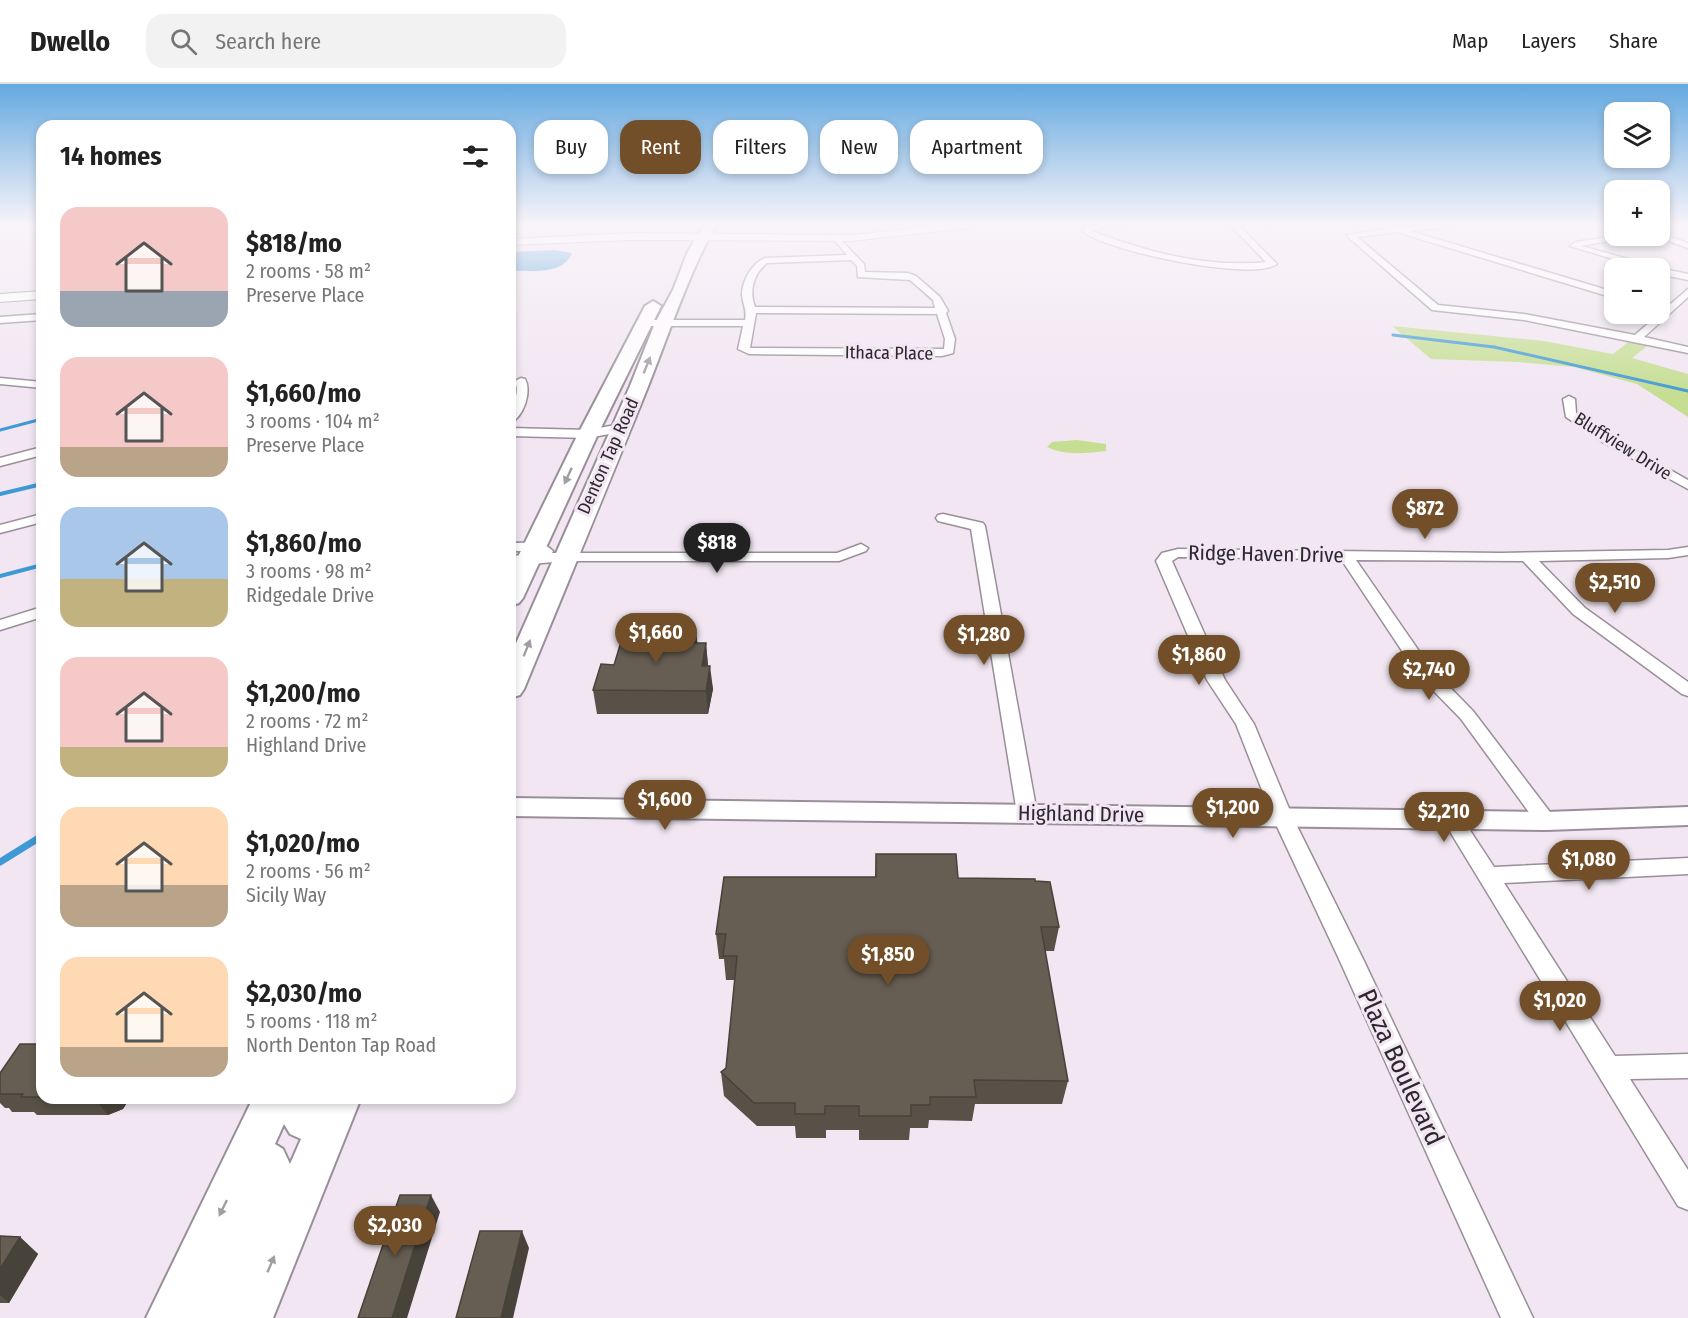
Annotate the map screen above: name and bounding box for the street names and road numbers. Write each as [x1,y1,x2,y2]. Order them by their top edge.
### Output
street label: Ithaca Place [845,341,934,365]
street label: Denton Tap Road [573,394,643,518]
street label: Bluffview Drive [1570,407,1676,485]
street label: Ridge Haven Drive [1188,540,1344,568]
street label: Highland Drive [1018,800,1144,828]
street label: Plaza Boulevard [1351,984,1450,1150]

